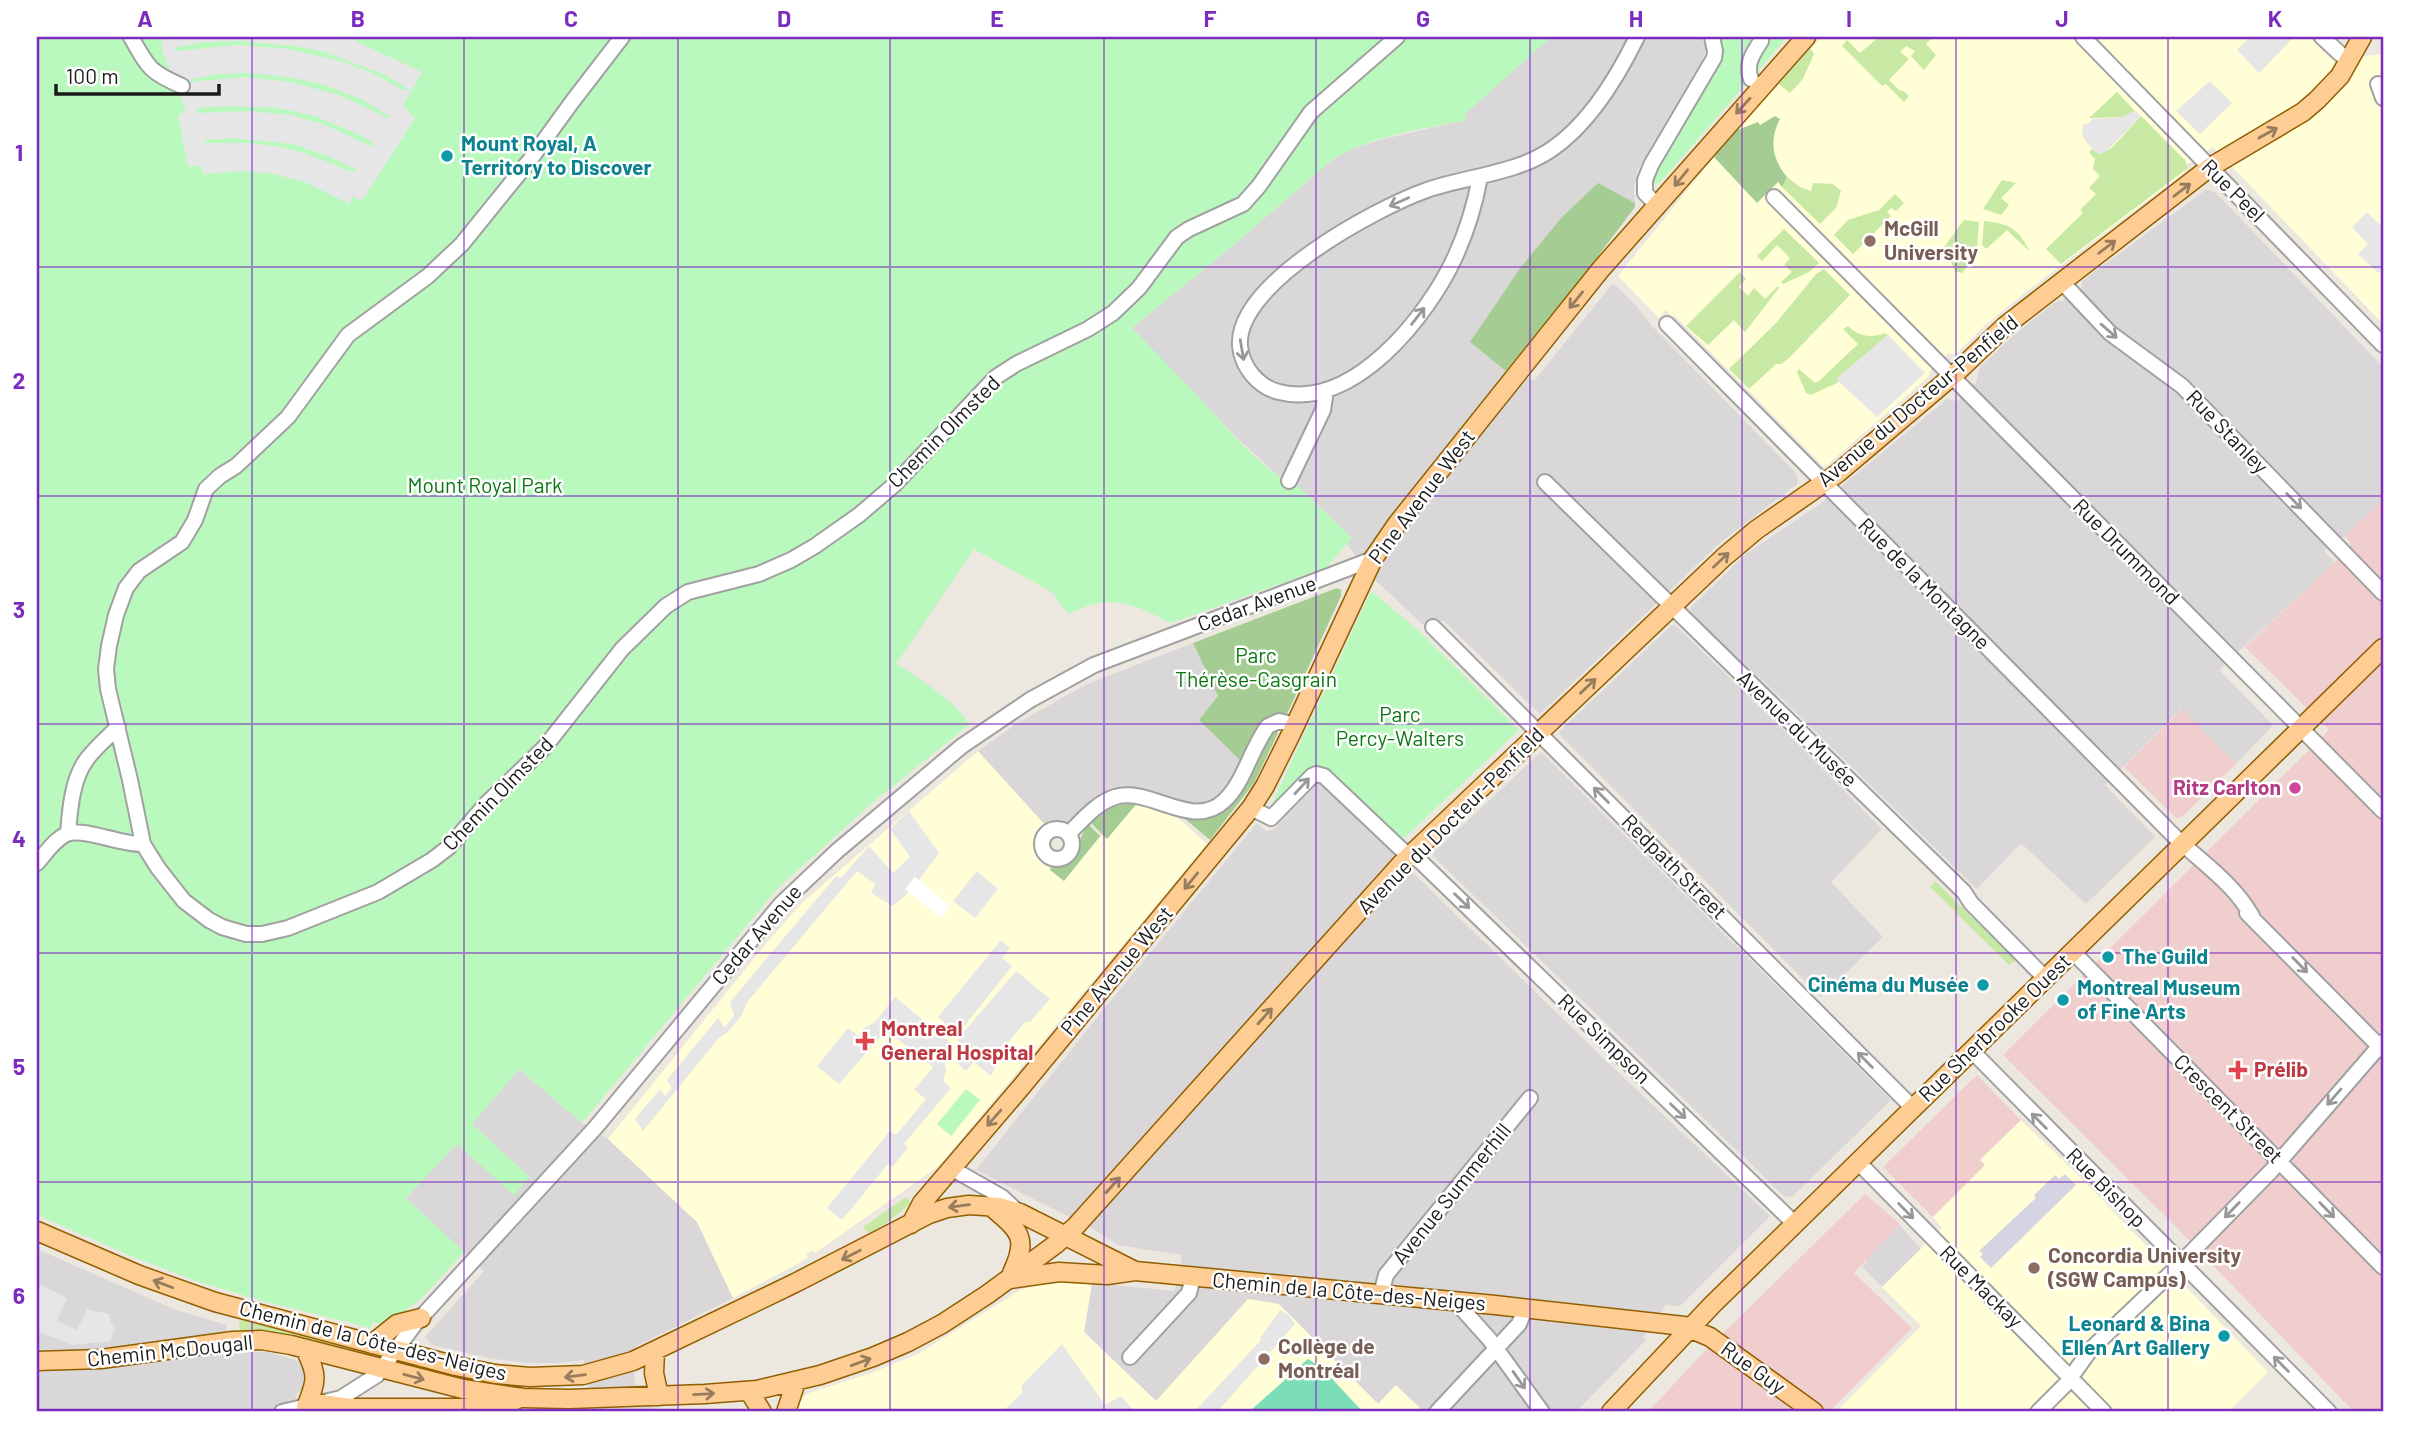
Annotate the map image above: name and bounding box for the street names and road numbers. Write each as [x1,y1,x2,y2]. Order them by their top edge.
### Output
street label: Rue Peel [2197,153,2271,227]
street label: Avenue du Docteur-Penfield [1812,309,2022,491]
street label: Chemin Olmsted [882,370,1004,492]
street label: Rue Stanley [2182,384,2274,478]
street label: Pine Avenue West [1362,424,1479,568]
street label: Rue Drummond [2069,493,2185,609]
street label: Rue de la Montagne [1854,512,1996,654]
street label: Cedar Avenue [1194,570,1319,636]
street label: Avenue du Musée [1733,665,1863,791]
street label: Avenue du Docteur-Penfield [1351,721,1548,918]
street label: Chemin Olmsted [436,731,558,855]
street label: Redpath Street [1617,808,1733,924]
street label: Cedar Avenue [706,879,806,989]
street label: Pine Avenue West [1054,900,1177,1040]
street label: Rue Sherbrooke Ouest [1913,948,2075,1106]
street label: Rue Simpson [1554,988,1657,1088]
street label: Crescent Street [2169,1048,2289,1168]
street label: Avenue Summerhill [1386,1117,1515,1269]
street label: Rue Bishop [2062,1142,2152,1232]
street label: Rue Mackay [1935,1239,2029,1333]
street label: Chemin de la Côte-des-Neiges [1211,1266,1487,1315]
street label: Chemin de la Côte-des-Neiges [237,1294,510,1385]
street label: Chemin McDougall [86,1328,254,1371]
street label: Rue Guy [1717,1335,1791,1399]

